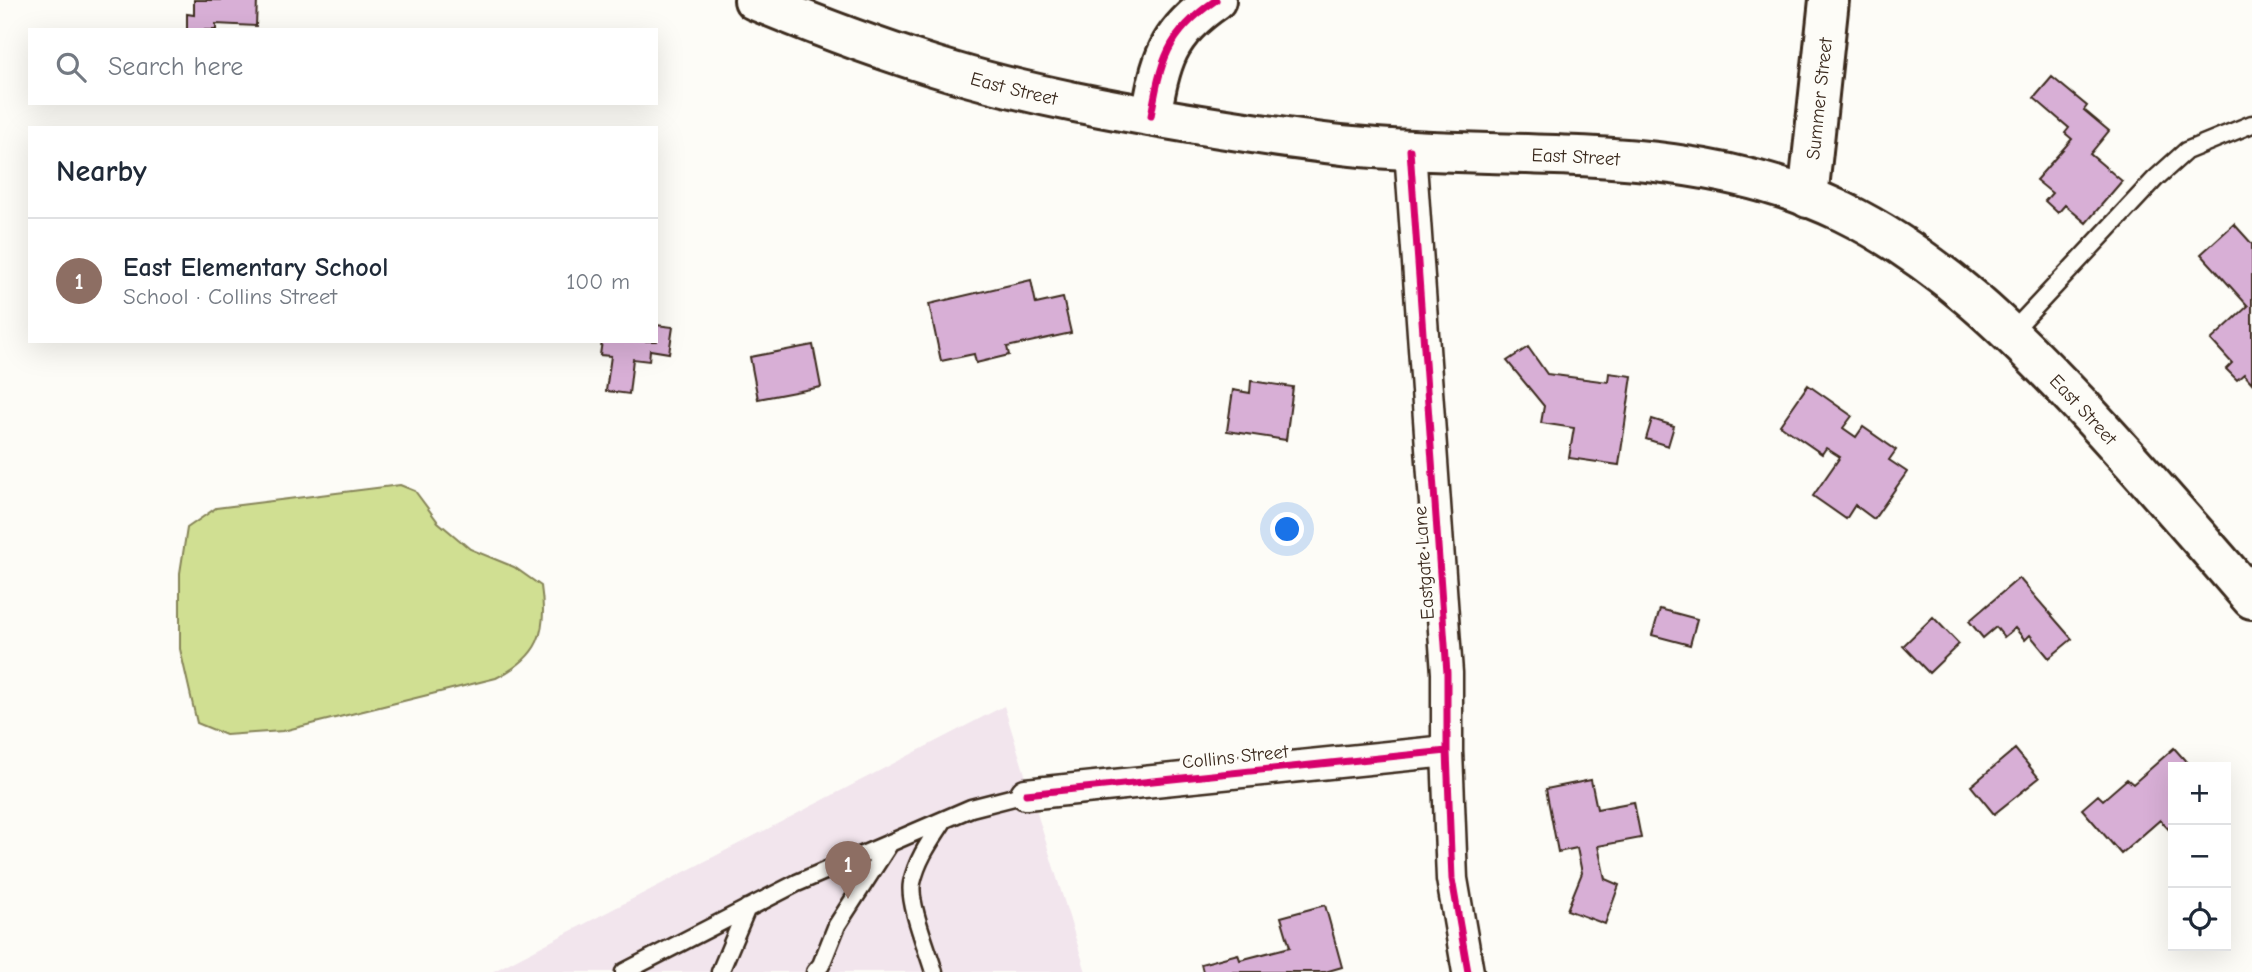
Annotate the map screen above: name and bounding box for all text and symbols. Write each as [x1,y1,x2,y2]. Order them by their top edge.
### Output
search box [28,28,658,105]
street label: Summer Street [1802,36,1837,161]
icon: search [52,48,90,86]
text: Search here [108,52,243,82]
street label: East Street [968,68,1060,110]
street label: East Street [1531,144,1621,171]
text: Nearby [56,154,147,189]
text: East Elementary School [123,253,388,283]
text: 1 [74,268,84,295]
text: 100 m [566,268,630,295]
text: School · Collins Street [123,283,337,310]
street label: East Street [2045,370,2122,450]
street label: Eastgate Lane [1409,505,1439,620]
your location [1270,512,1304,546]
street label: Collins Street [1181,740,1290,774]
map controls [2168,762,2231,951]
button: + [2168,762,2231,825]
button: − [2168,825,2231,888]
pin: 1 [825,841,871,899]
button: locate [2168,888,2231,951]

